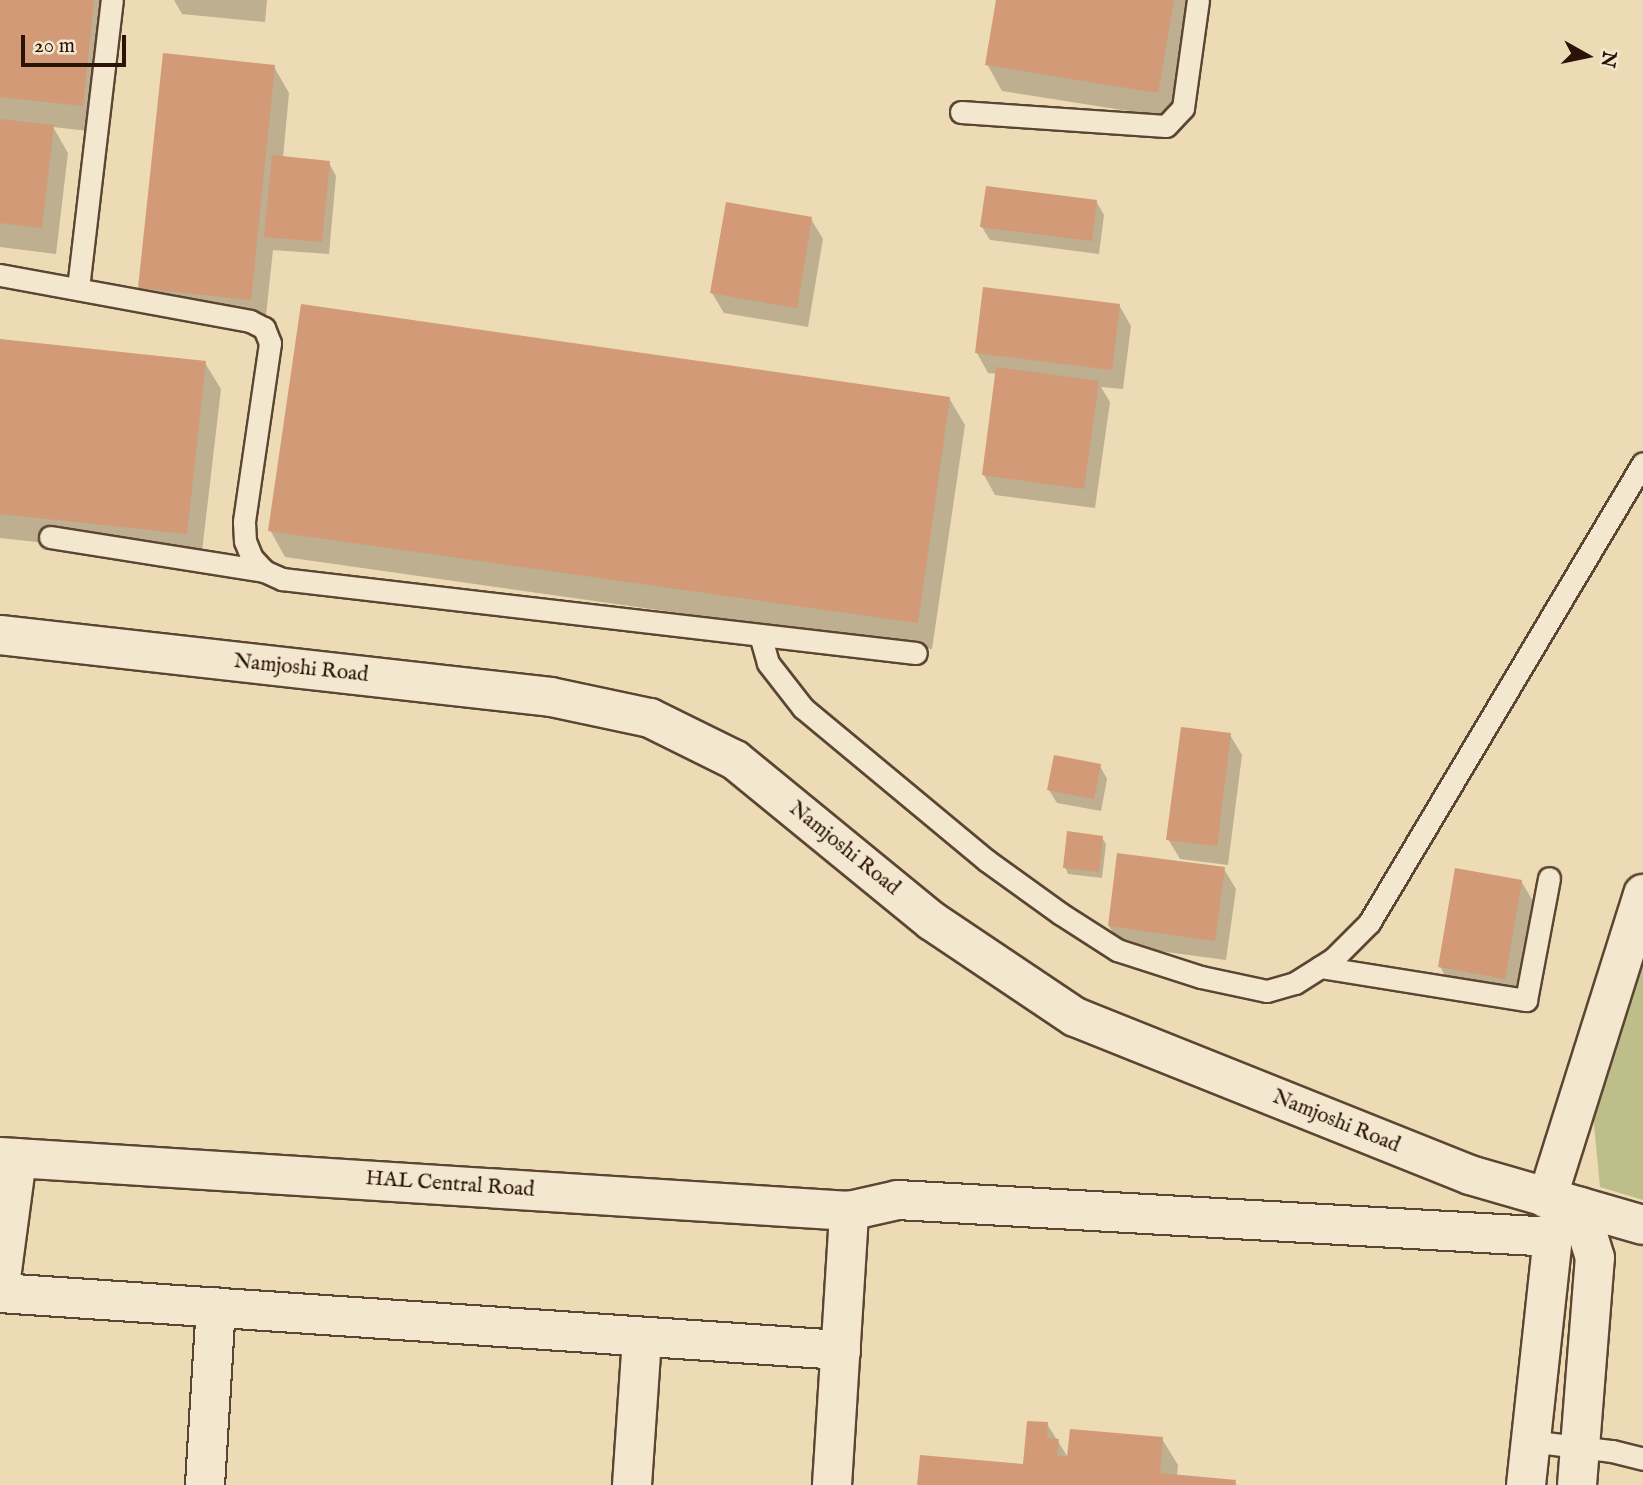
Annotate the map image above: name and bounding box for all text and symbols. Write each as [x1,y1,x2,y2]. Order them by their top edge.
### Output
scale bar [24,21,130,65]
north arrow [1552,21,1622,91]
text: 20 m [34,33,75,60]
text: N [1595,49,1621,69]
street label: Namjoshi Road [232,649,370,689]
street label: Namjoshi Road [783,797,905,901]
street label: Namjoshi Road [1269,1085,1403,1159]
street label: HAL Central Road [365,1167,535,1203]

